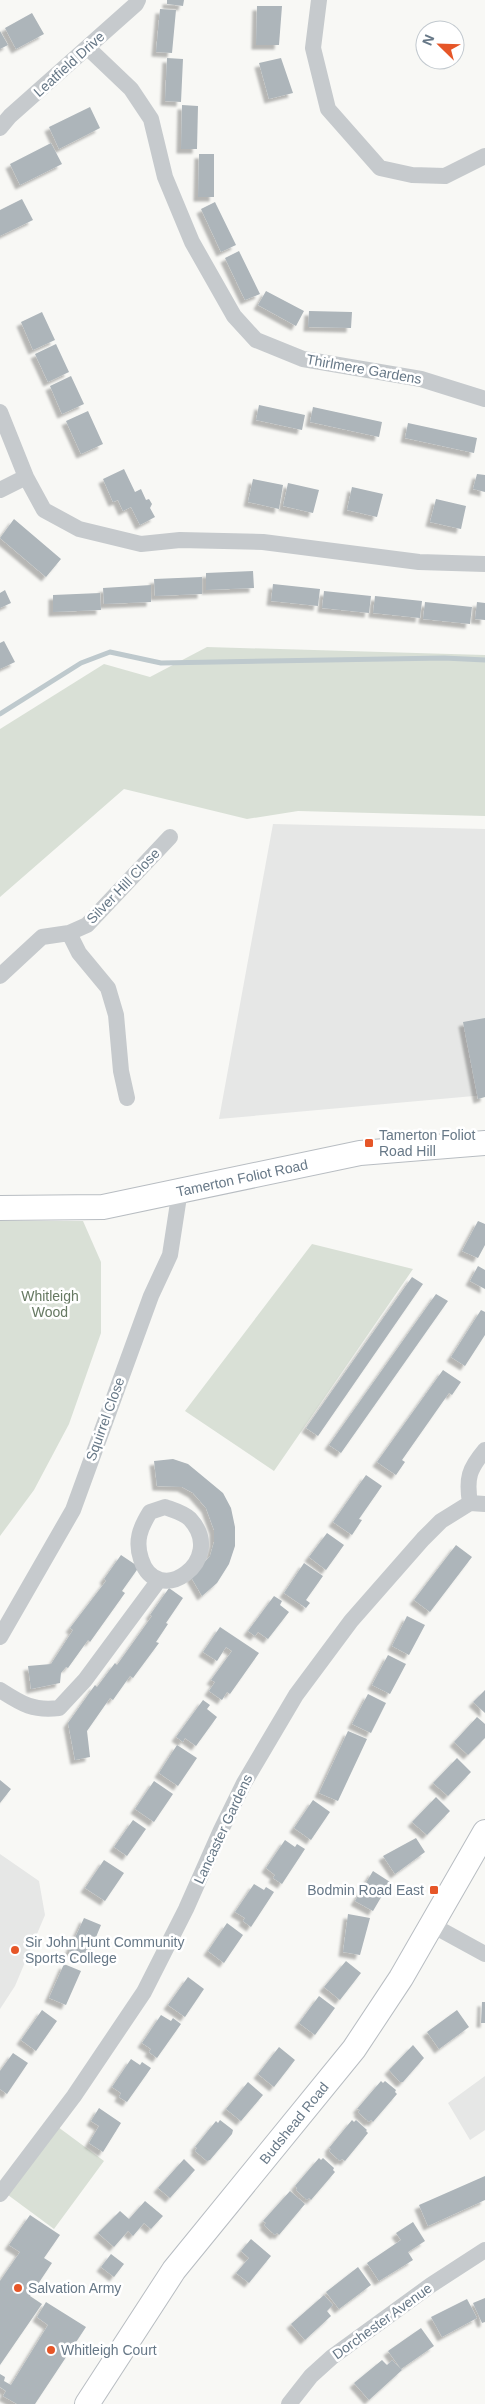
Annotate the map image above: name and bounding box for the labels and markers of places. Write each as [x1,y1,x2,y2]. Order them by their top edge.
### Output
place label: Tamerton Foliot Road Hill [379,1127,476,1159]
marker: Tamerton Foliot Road Hill [363,1137,375,1149]
place label: Bodmin Road East [307,1882,424,1898]
marker: Bodmin Road East [428,1884,440,1896]
place label: Sir John Hunt Community Sports College [25,1934,185,1966]
marker: Sir John Hunt Community Sports College [9,1944,21,1956]
place label: Salvation Army [28,2280,121,2296]
marker: Salvation Army [12,2282,24,2294]
place label: Whitleigh Court [61,2342,157,2358]
marker: Whitleigh Court [45,2344,57,2356]

